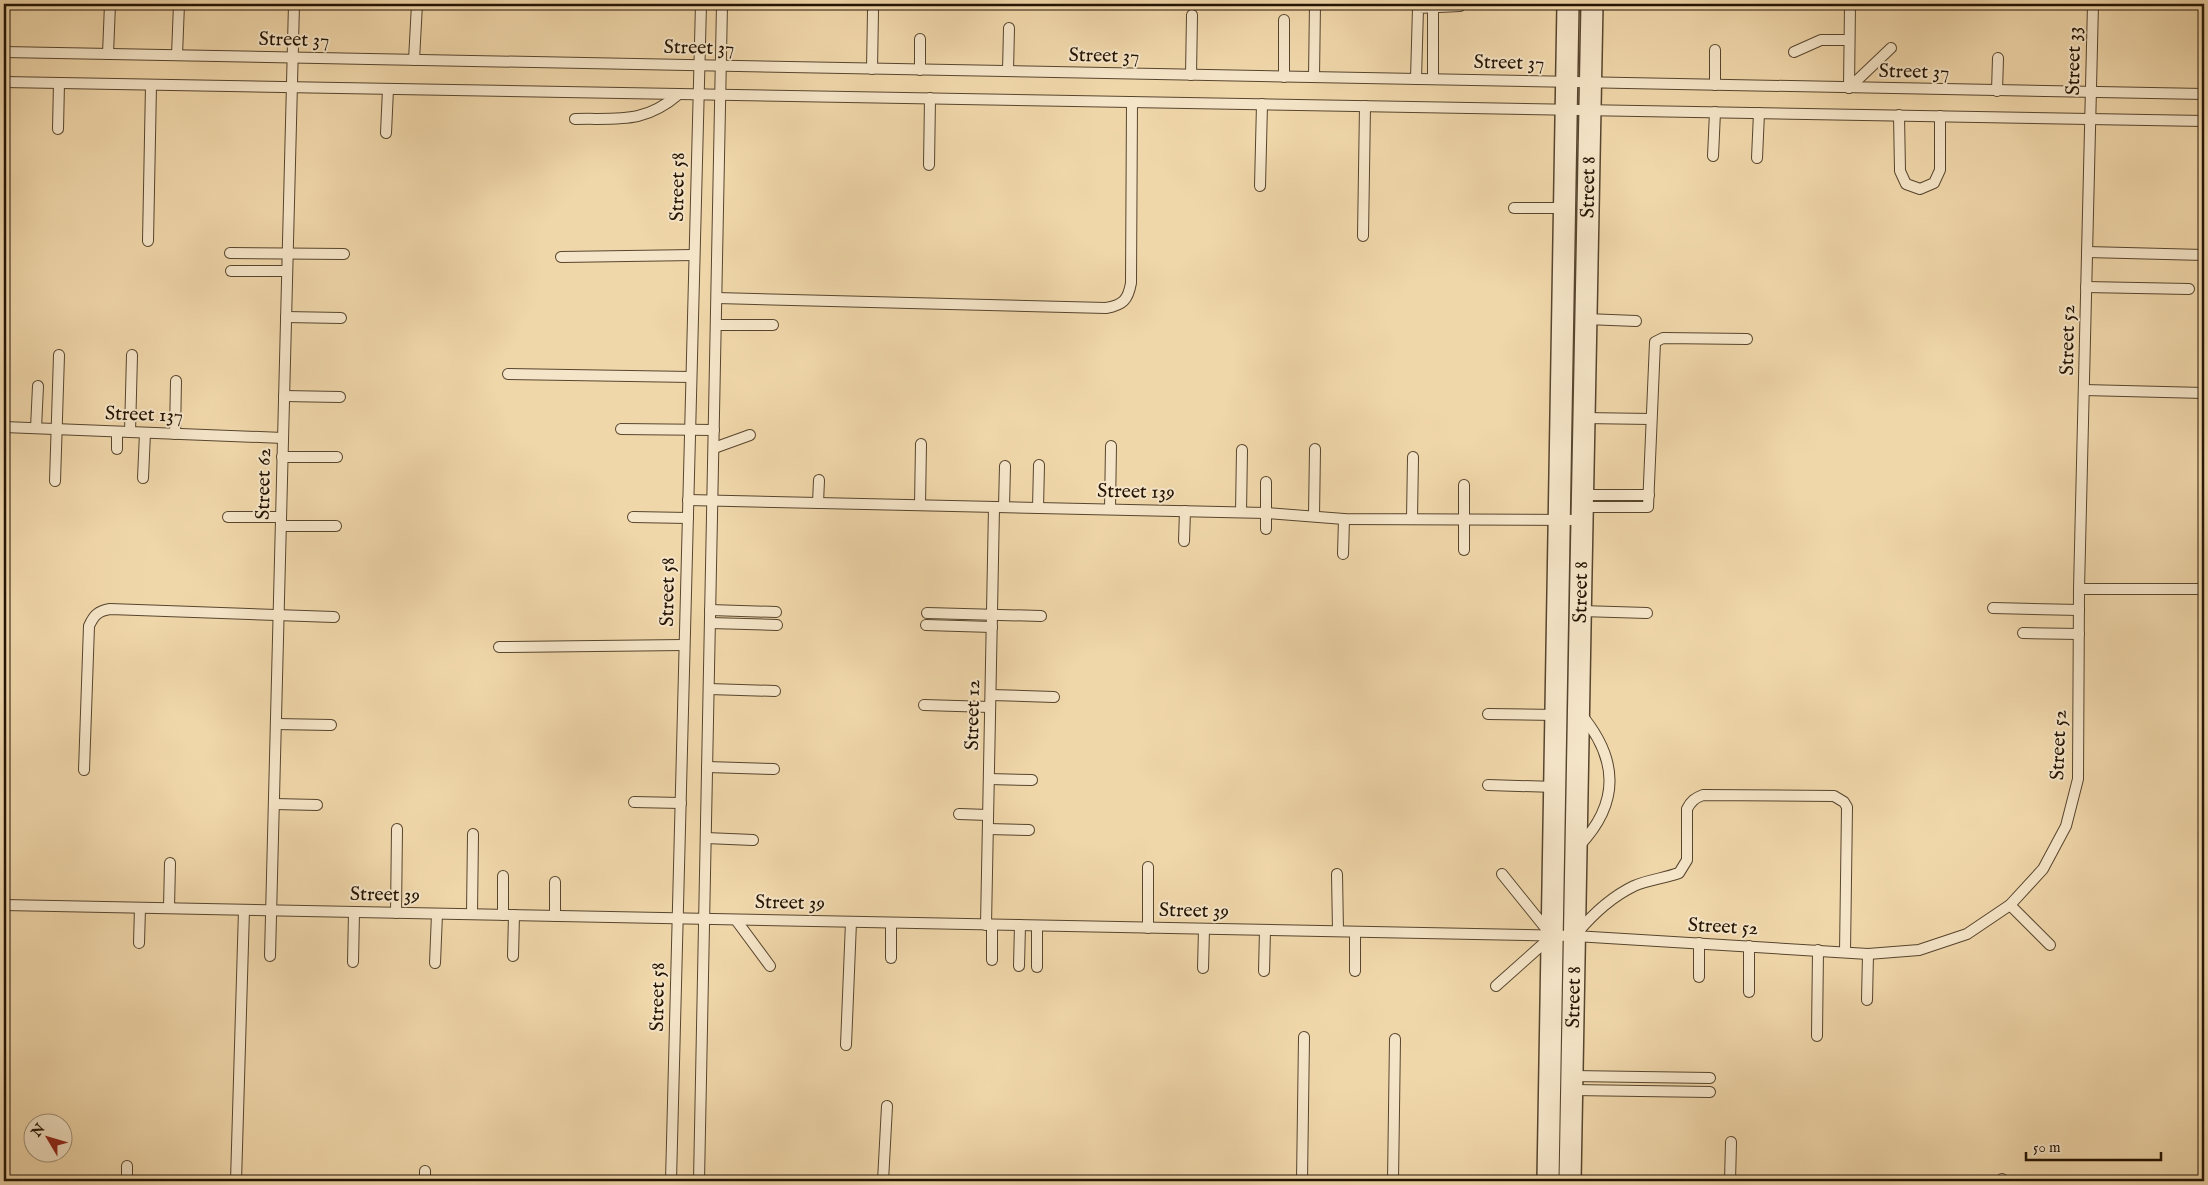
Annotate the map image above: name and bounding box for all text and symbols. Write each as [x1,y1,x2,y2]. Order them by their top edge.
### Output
street label: Street 33 [2061,26,2087,96]
street label: Street 37 [258,27,330,53]
street label: Street 37 [663,35,735,61]
street label: Street 37 [1068,43,1140,69]
street label: Street 37 [1473,50,1545,76]
street label: Street 37 [1878,59,1950,85]
street label: Street 58 [665,152,691,222]
street label: Street 8 [1575,156,1601,218]
street label: Street 52 [2055,304,2081,376]
street label: Street 137 [104,401,184,429]
street label: Street 62 [251,448,277,520]
street label: Street 139 [1097,479,1175,505]
street label: Street 58 [655,557,681,627]
street label: Street 8 [1568,561,1594,623]
street label: Street 12 [960,679,986,751]
street label: Street 52 [2045,709,2073,781]
street label: Street 39 [350,882,420,908]
street label: Street 39 [755,890,825,916]
street label: Street 39 [1159,898,1229,924]
street label: Street 52 [1687,913,1759,941]
street label: Street 58 [645,962,671,1032]
street label: Street 8 [1560,966,1587,1028]
north arrow [22,1112,72,1162]
text: N [27,1120,49,1142]
scale bar [2026,1130,2160,1162]
text: 50 m [2033,1138,2061,1157]

